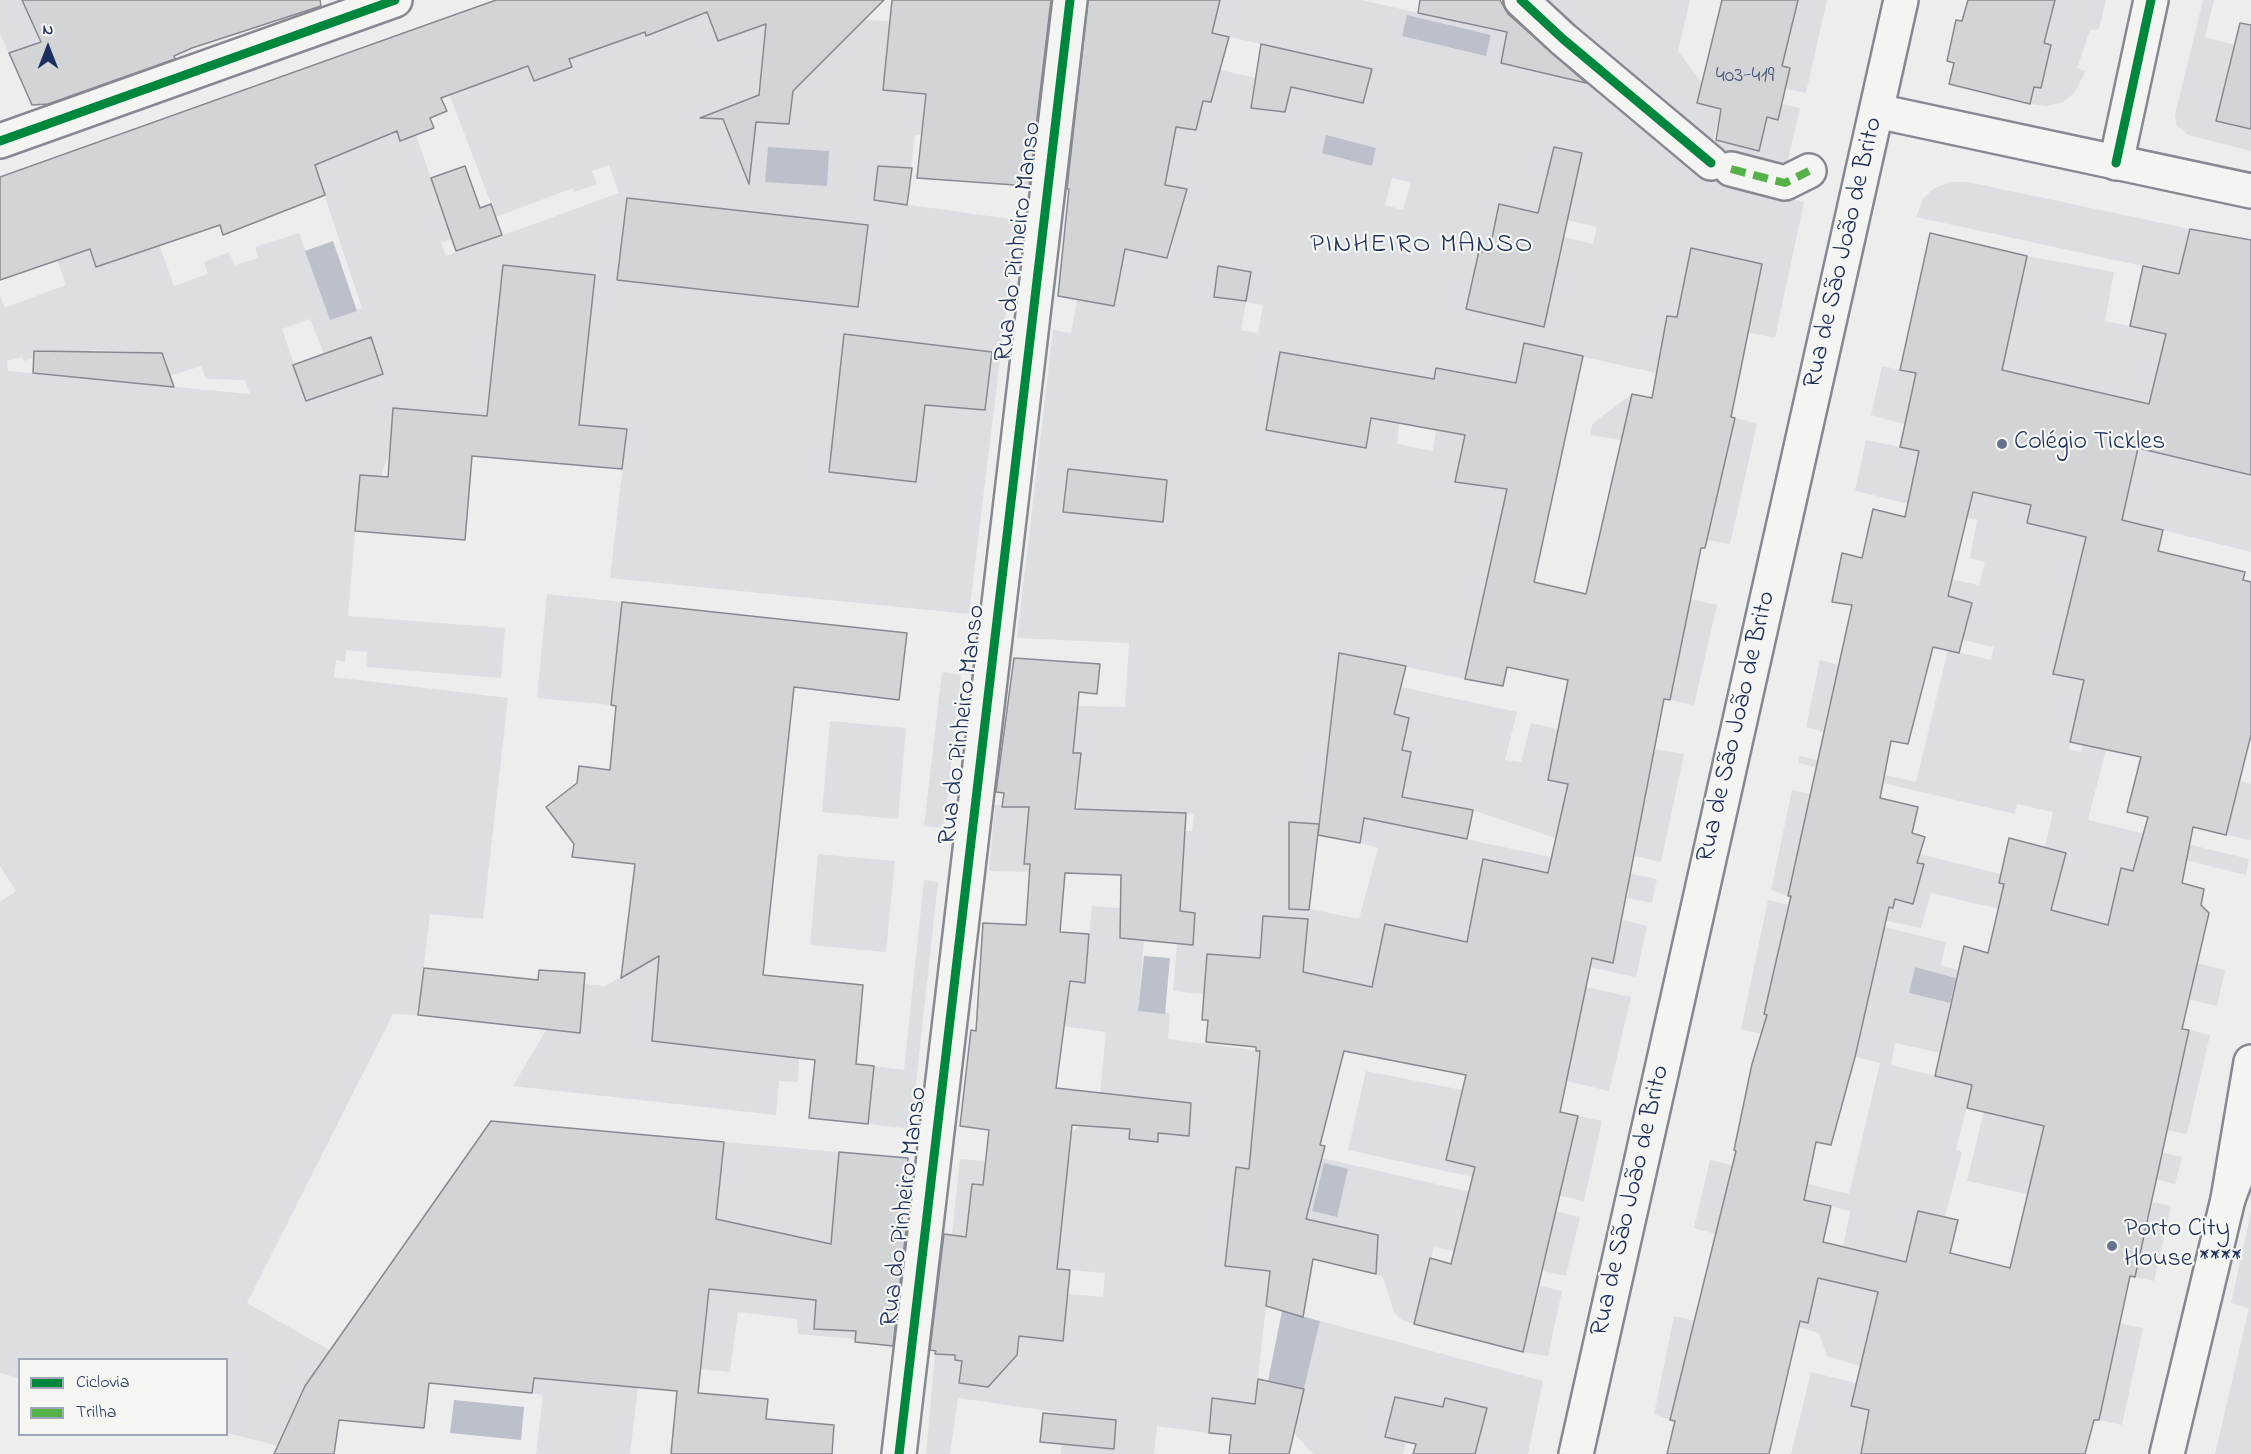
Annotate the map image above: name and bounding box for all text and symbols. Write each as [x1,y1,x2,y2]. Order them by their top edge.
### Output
north arrow [18,18,78,78]
text: N [43,18,53,42]
house number: 403-419 [1716,64,1774,90]
street label: Rua de São João de Brito [1799,115,1891,391]
street label: Rua do Pinheiro Manso [990,120,1050,364]
district label: PINHEIRO MANSO [1310,231,1534,263]
place label: Colégio Tickles [2014,428,2165,460]
marker: Colégio Tickles [1995,437,2009,451]
street label: Rua de São João de Brito [1692,589,1784,865]
street label: Rua do Pinheiro Manso [934,603,994,847]
street label: Rua de São João de Brito [1586,1063,1678,1339]
street label: Rua do Pinheiro Manso [876,1085,936,1329]
place label: Porto City House **** [2124,1215,2242,1276]
marker: Porto City House **** [2105,1239,2119,1253]
legend [18,1358,228,1436]
text: Ciclovia [76,1370,129,1396]
text: Trilha [76,1400,116,1426]

